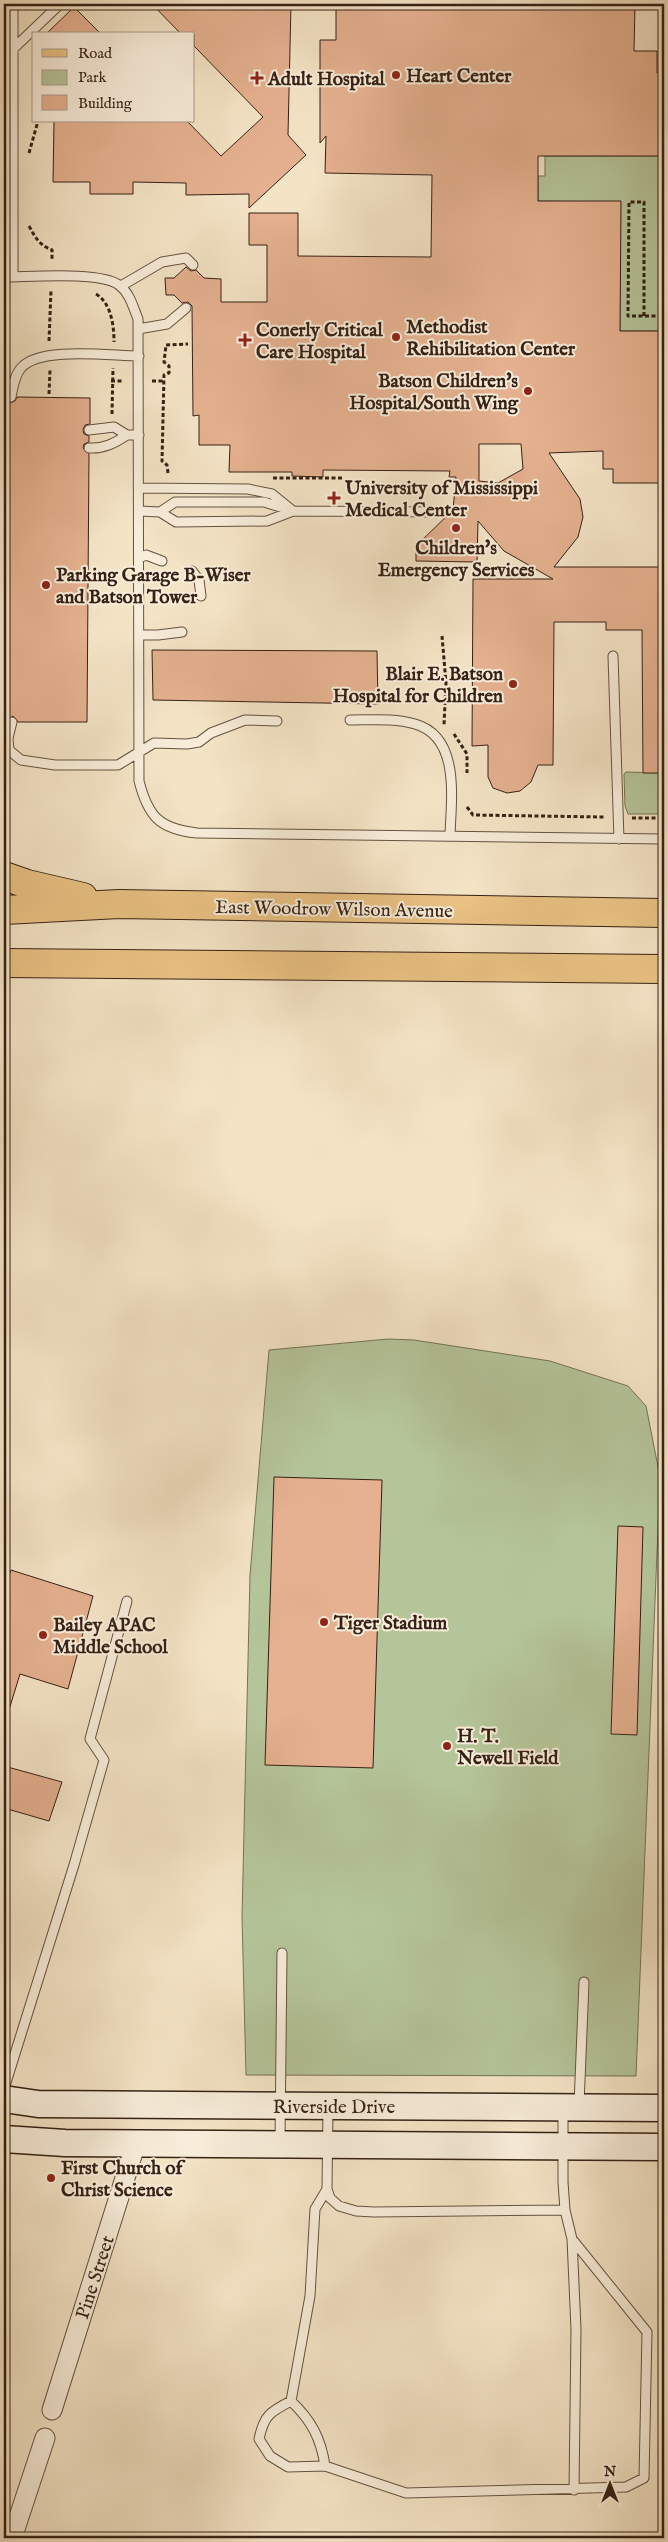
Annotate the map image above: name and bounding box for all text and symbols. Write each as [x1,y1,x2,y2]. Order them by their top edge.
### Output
legend [32,32,195,122]
text: Road [78,44,113,63]
place label: Heart Center [406,65,512,89]
text: Park [78,68,108,87]
place label: Adult Hospital [267,68,386,92]
marker: Heart Center [390,69,402,81]
marker: Adult Hospital [250,71,264,85]
text: Building [78,94,133,113]
place label: Methodist Rehibilitation Center [406,316,576,362]
place label: Conerly Critical Care Hospital [256,319,383,365]
marker: Methodist Rehibilitation Center [390,331,402,343]
marker: Conerly Critical Care Hospital [238,333,252,347]
place label: Batson Children's Hospital/South Wing [349,370,519,416]
marker: Batson Children's Hospital/South Wing [522,385,534,397]
place label: University of Mississippi Medical Center [344,477,538,523]
marker: University of Mississippi Medical Center [327,491,341,505]
marker: Children's Emergency Services [450,522,462,534]
place label: Children's Emergency Services [378,537,535,583]
place label: Parking Garage B-Wiser and Batson Tower [56,564,251,610]
marker: Parking Garage B-Wiser and Batson Tower [40,579,52,591]
place label: Blair E. Batson Hospital for Children [333,663,503,709]
marker: Blair E. Batson Hospital for Children [507,678,519,690]
street label: East Woodrow Wilson Avenue [215,896,453,924]
place label: Tiger Stadium [333,1612,447,1636]
place label: Bailey APAC Middle School [53,1614,168,1660]
marker: Tiger Stadium [318,1616,330,1628]
marker: Bailey APAC Middle School [37,1629,49,1641]
place label: H. T. Newell Field [456,1725,559,1771]
marker: H. T. Newell Field [441,1740,453,1752]
street label: Riverside Drive [273,2096,395,2120]
place label: First Church of Christ Science [61,2157,185,2203]
marker: First Church of Christ Science [45,2172,57,2184]
street label: Pine Street [71,2232,121,2322]
north arrow [586,2460,636,2510]
text: N [603,2463,616,2481]

